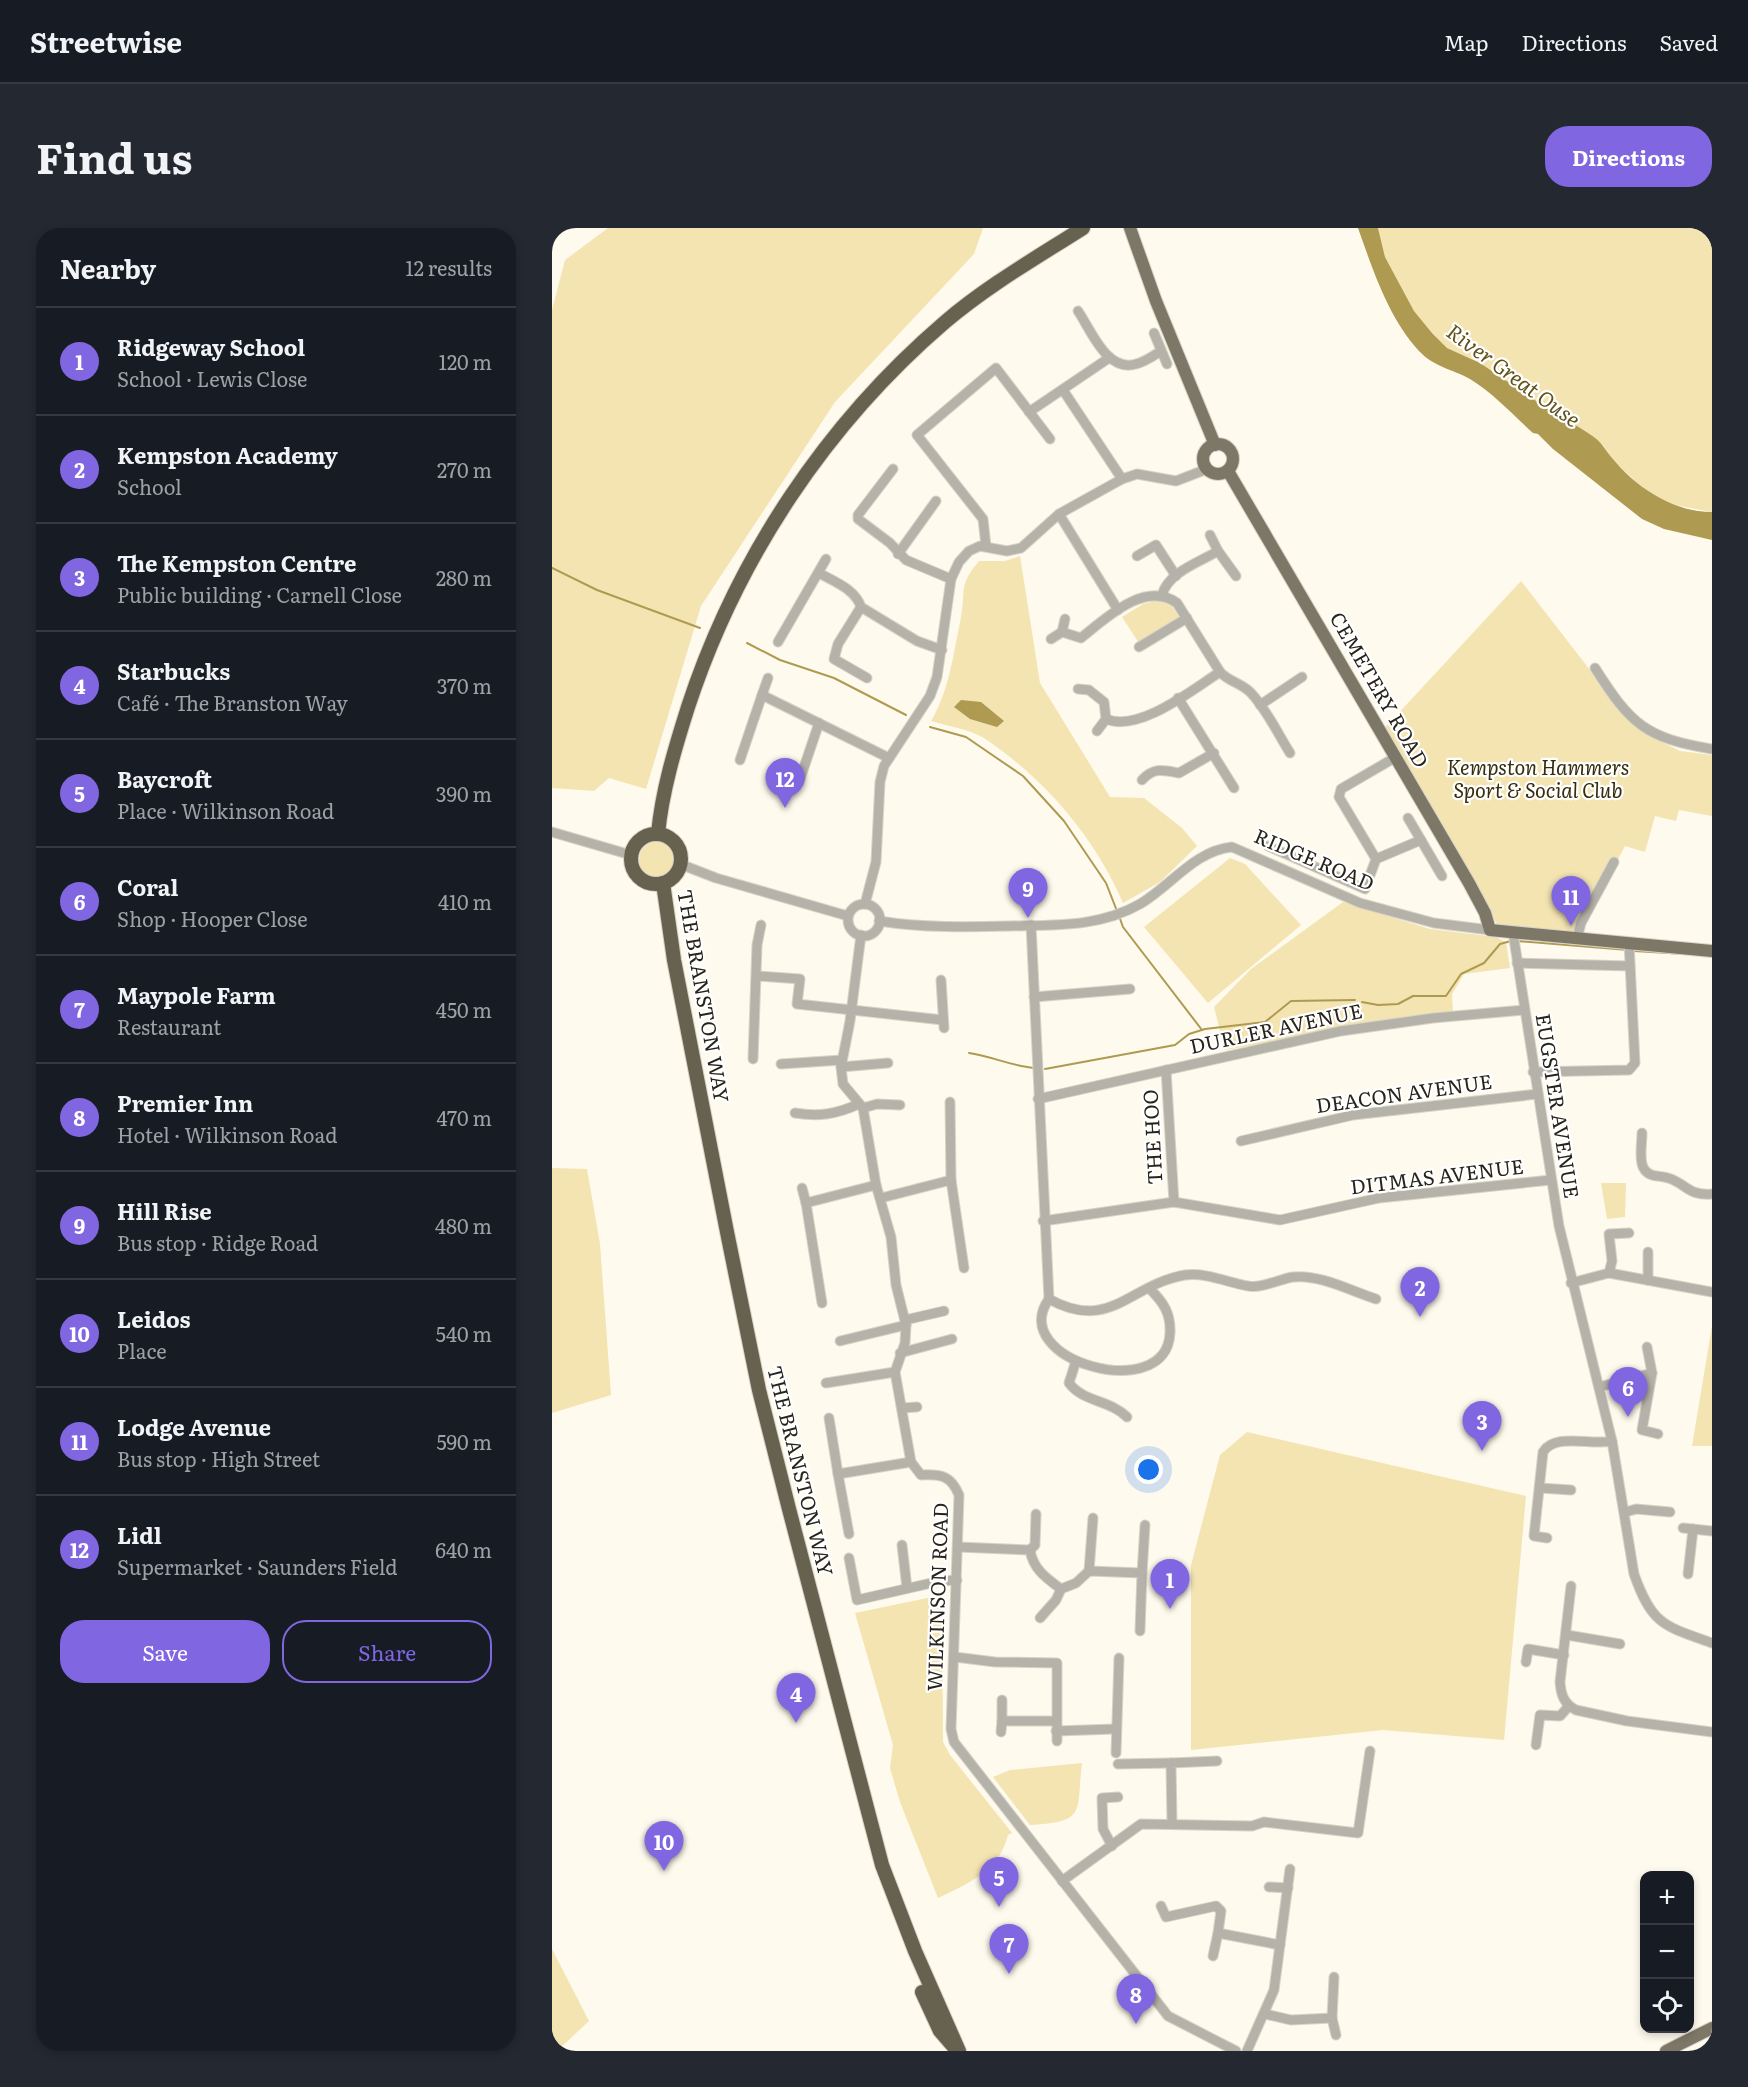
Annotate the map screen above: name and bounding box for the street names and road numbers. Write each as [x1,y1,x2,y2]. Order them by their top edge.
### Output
street label: CEMETERY ROAD [1324,606,1438,772]
street label: RIDGE ROAD [1250,819,1379,897]
street label: THE BRANSTON WAY [671,887,738,1105]
street label: DURLER AVENUE [1187,994,1365,1060]
street label: EUGSTER AVENUE [1530,1011,1588,1200]
street label: DEACON AVENUE [1314,1065,1494,1119]
street label: THE HOO [1134,1089,1168,1186]
street label: DITMAS AVENUE [1348,1150,1525,1201]
street label: THE BRANSTON WAY [761,1362,843,1579]
street label: WILKINSON ROAD [918,1502,954,1692]

